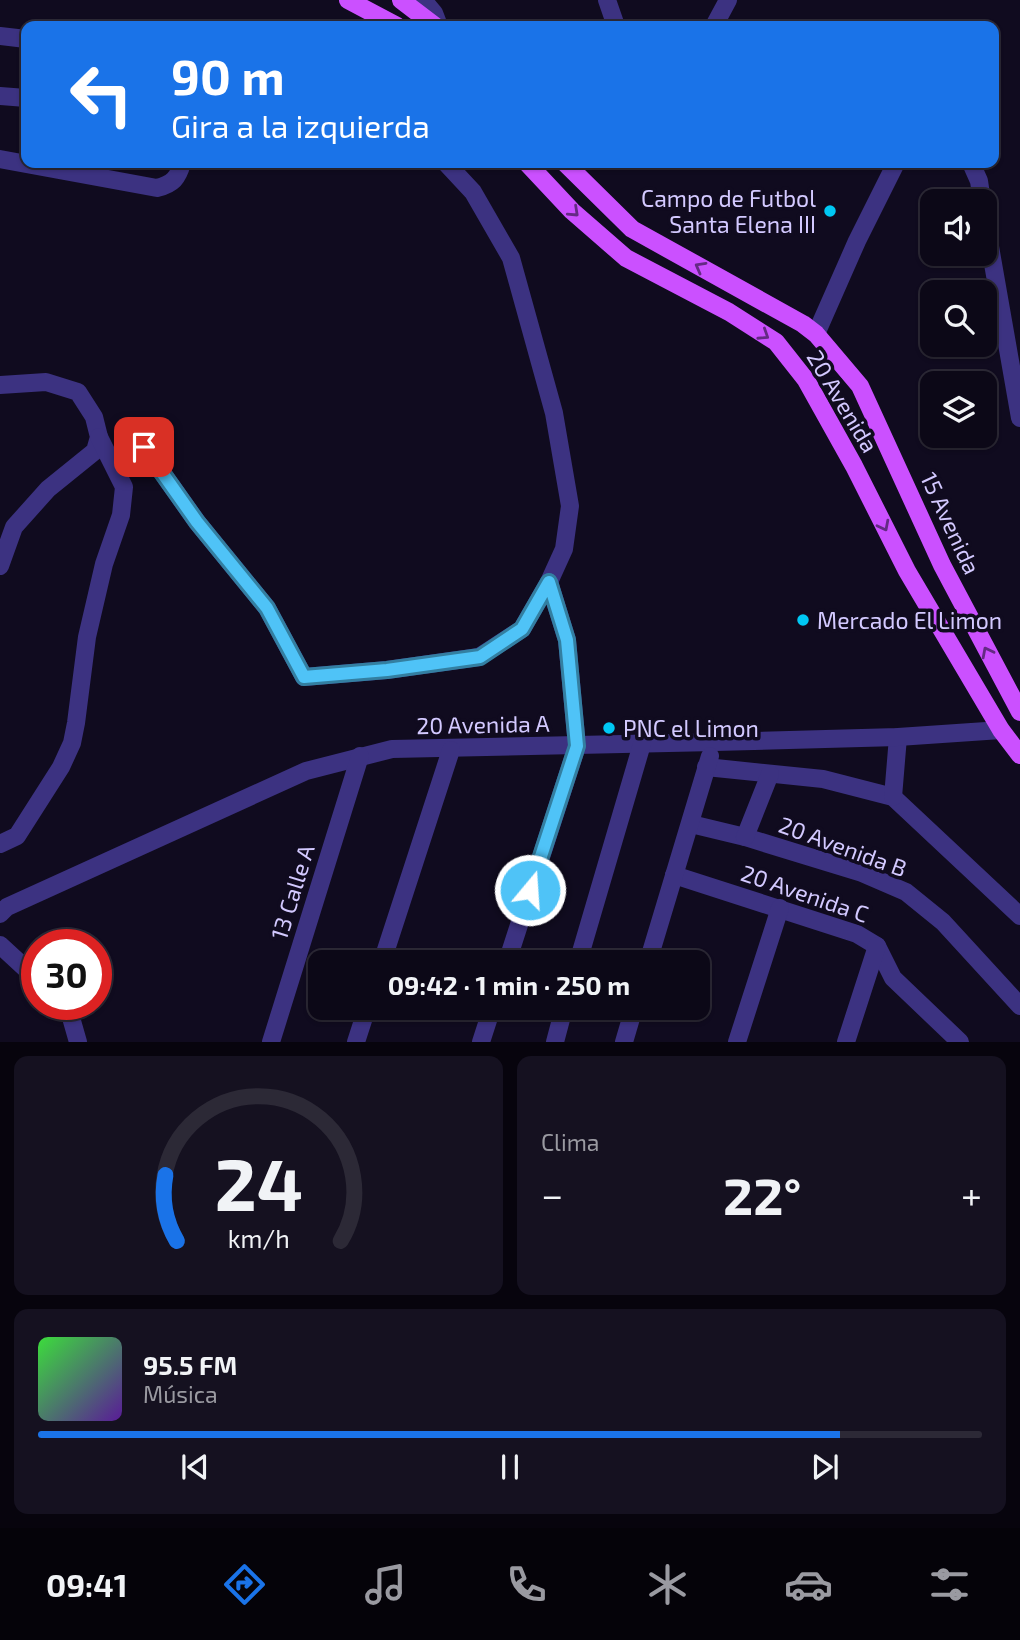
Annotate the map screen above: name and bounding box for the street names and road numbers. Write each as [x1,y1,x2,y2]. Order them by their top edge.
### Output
street label: 20 Avenida [802,345,884,457]
street label: 15 Avenida [915,468,987,578]
street label: 20 Avenida A [416,709,551,739]
street label: 20 Avenida B [775,810,911,882]
street label: 13 Calle A [264,841,320,943]
street label: 20 Avenida C [738,858,872,928]

